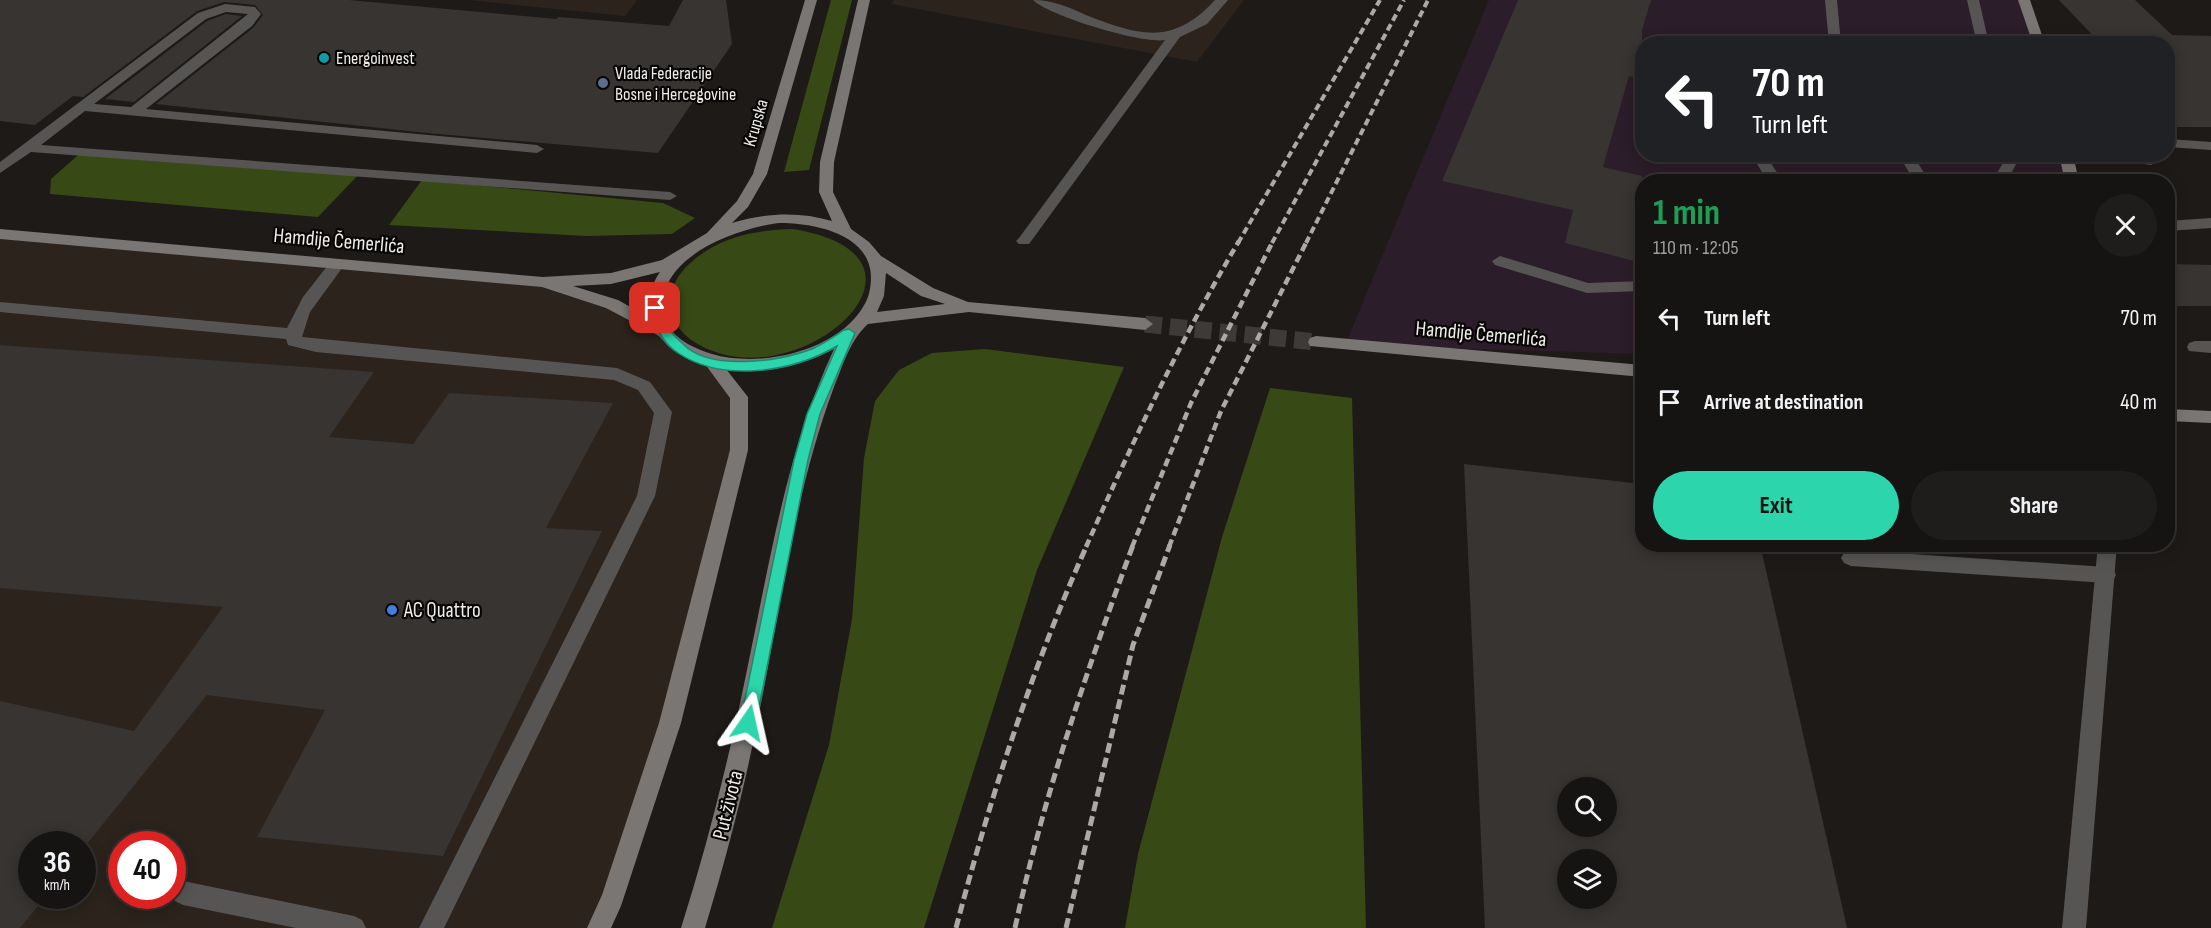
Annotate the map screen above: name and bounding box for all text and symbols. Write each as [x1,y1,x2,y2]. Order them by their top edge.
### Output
place label: Energoinvest [336,48,415,69]
marker: Energoinvest [317,51,331,65]
text: 70 m [1752,58,1825,109]
icon: left [1653,60,1731,138]
place label: Vlada Federacije Bosne i Hercegovine [615,63,736,105]
marker: Vlada Federacije Bosne i Hercegovine [596,76,610,90]
street label: Krupska [739,97,773,149]
text: Turn left [1752,109,1828,141]
text: 1 min [1653,192,1720,235]
button: close [2094,194,2157,257]
street label: Hamdije Čemerlića [273,223,405,259]
text: 110 m · 12:05 [1653,236,1738,260]
pin [629,282,680,333]
icon: arrive [638,291,671,324]
icon: left [1653,302,1686,335]
text: Turn left [1704,305,1770,332]
text: 70 m [2121,305,2157,332]
street label: Hamdije Čemerlića [1415,316,1547,352]
icon: arrive [1653,386,1686,419]
text: Arrive at destination [1704,389,1863,416]
text: 40 m [2120,389,2157,416]
button: Exit [1653,471,1899,540]
button: Share [1911,471,2157,540]
place label: AC Quattro [403,598,481,623]
marker: AC Quattro [385,603,399,617]
position arrow [716,691,780,755]
street label: Put života [707,768,749,842]
map controls [1557,777,1617,909]
button: search [1557,777,1617,837]
speed limit sign: 40 [108,831,186,909]
text: 36 [43,845,71,881]
button: layers [1557,849,1617,909]
text: km/h [44,876,70,895]

